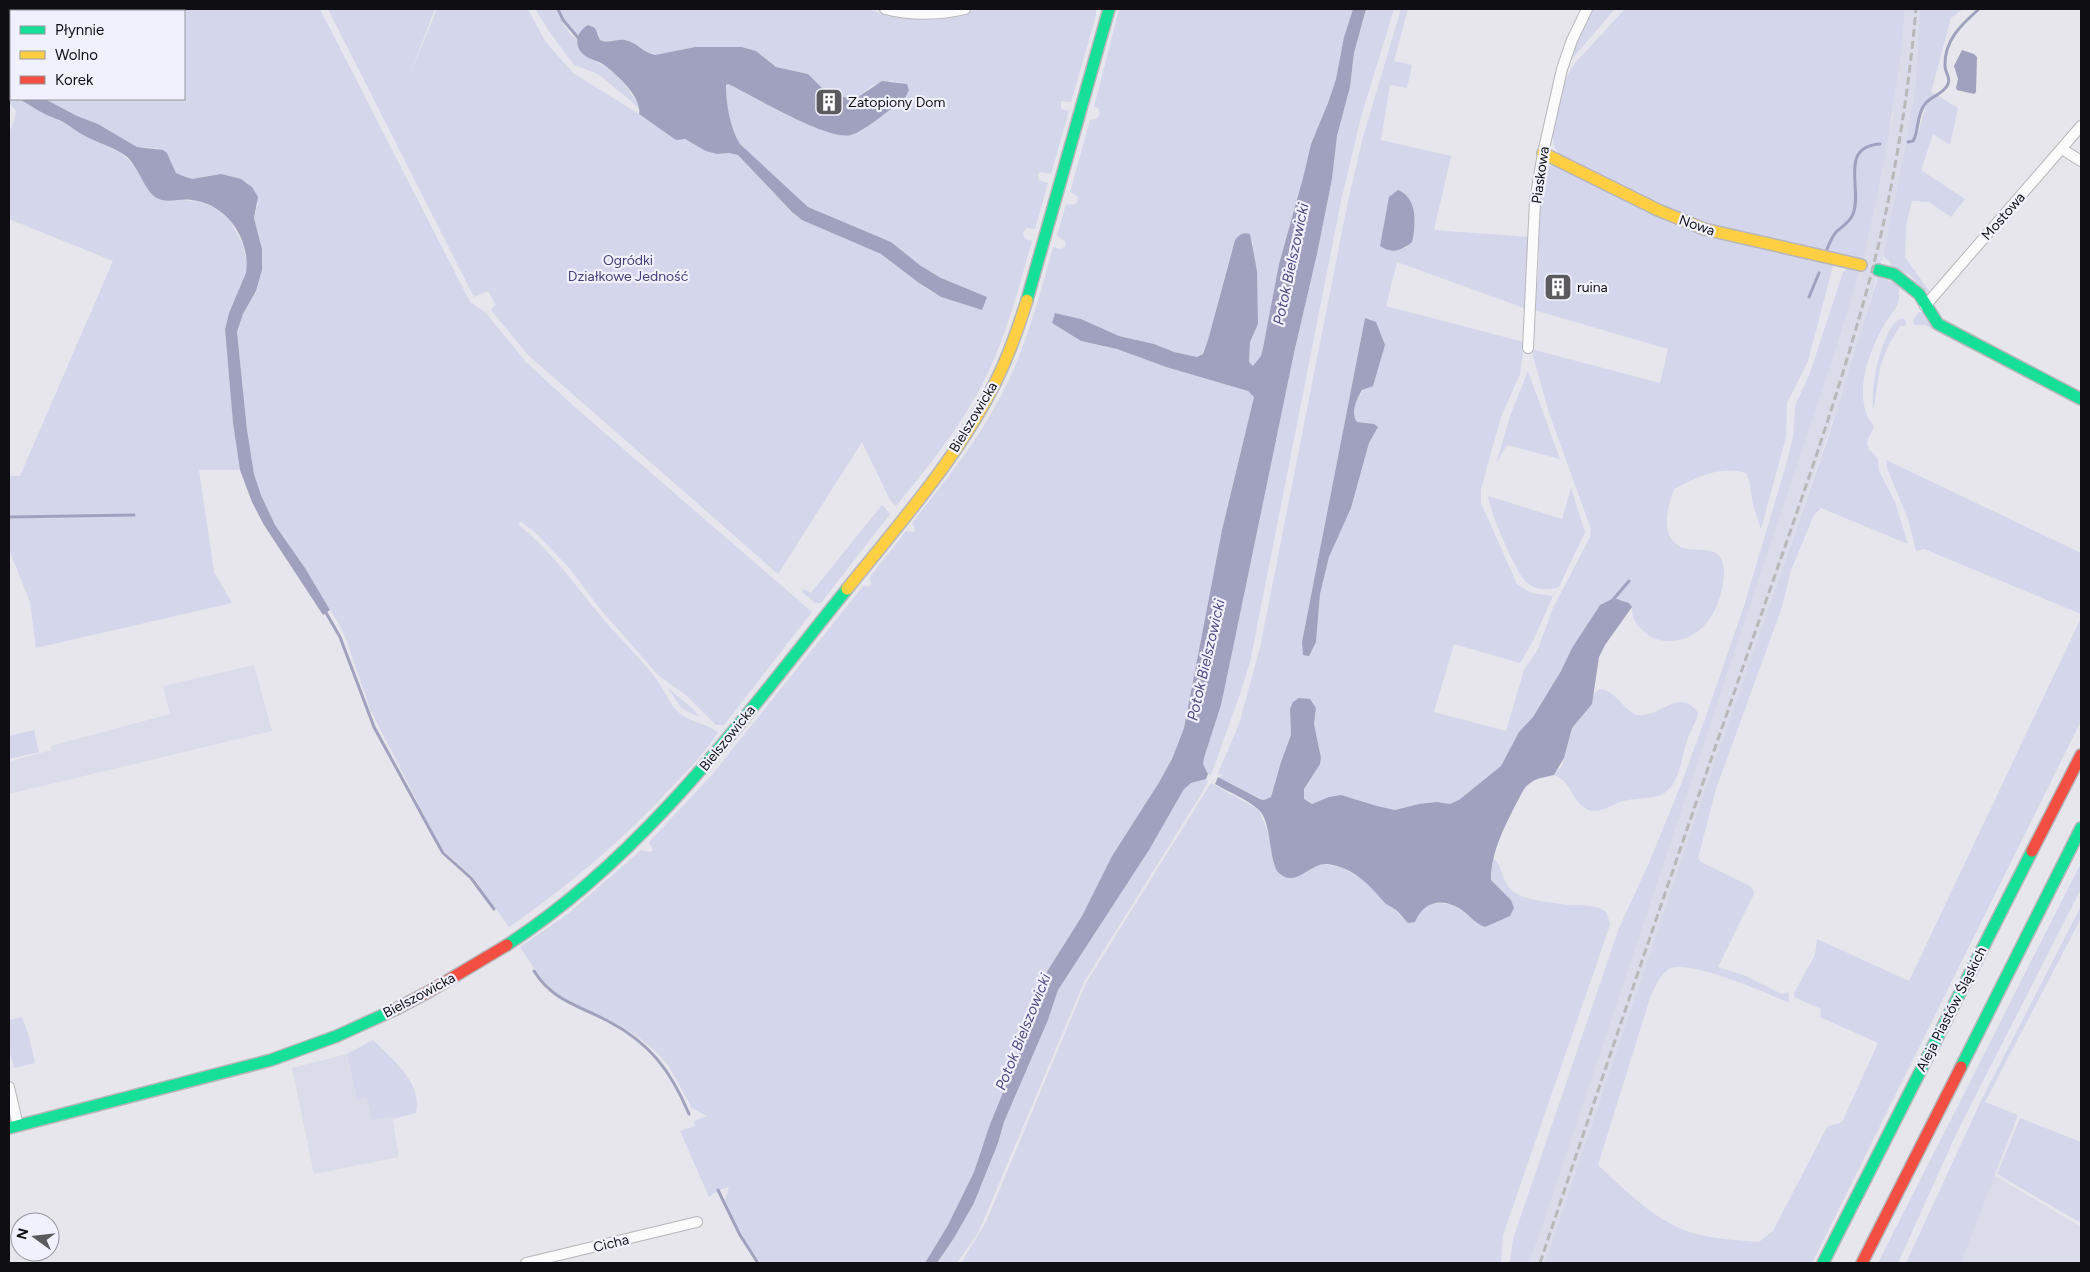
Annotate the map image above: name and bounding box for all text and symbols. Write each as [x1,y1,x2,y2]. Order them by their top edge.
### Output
legend [10,10,185,100]
text: Płynnie [55,21,104,39]
text: Wolno [55,46,98,64]
text: Korek [55,71,94,89]
building icon: Zatopiony Dom [814,87,844,117]
place label: Zatopiony Dom [848,94,945,111]
street label: Piaskowa [1528,145,1553,205]
street label: Mostowa [1978,189,2029,244]
water label: Potok Bielszowicki [1269,201,1313,327]
street label: Nowa [1677,211,1717,239]
park label: Ogródki Działkowe Jedność [568,252,689,285]
building icon: ruina [1543,272,1573,302]
place label: ruina [1577,279,1608,296]
street label: Bielszowicka [946,379,1001,456]
water label: Potok Bielszowicki [1183,597,1229,722]
street label: Bielszowicka [696,702,759,775]
street label: Aleja Piastów Śląskich [1913,944,1990,1075]
street label: Bielszowicka [380,969,458,1022]
water label: Potok Bielszowicki [991,971,1055,1093]
north arrow [10,1212,60,1262]
text: N [13,1226,33,1241]
street label: Cicha [592,1231,631,1256]

